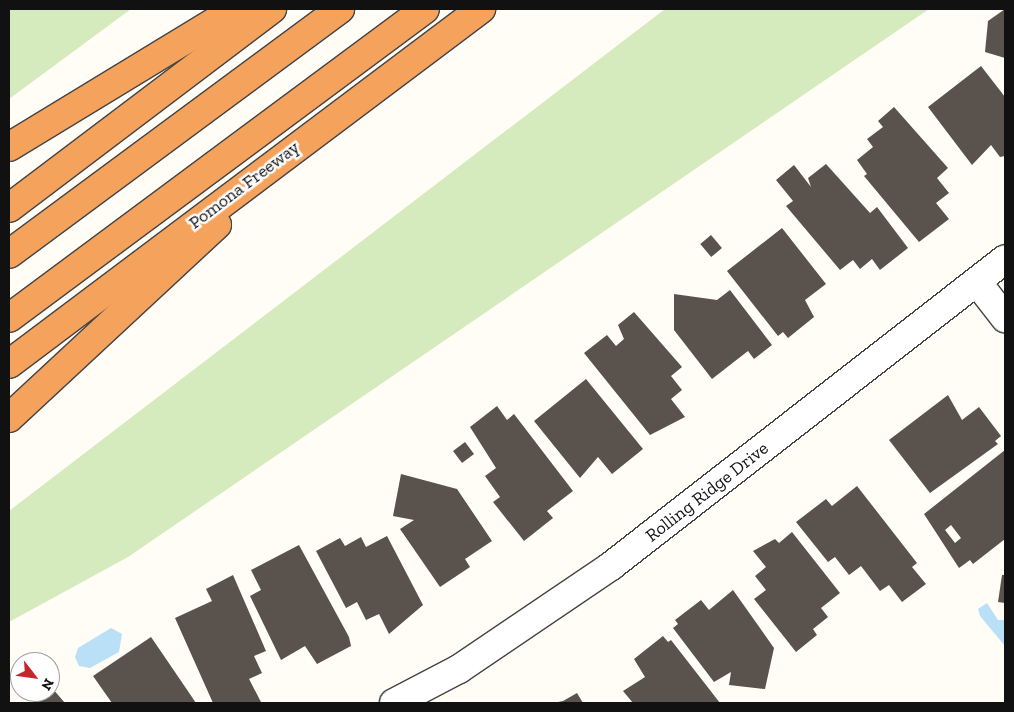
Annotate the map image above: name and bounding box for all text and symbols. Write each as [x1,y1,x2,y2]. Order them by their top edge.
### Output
street label: Pomona Freeway [185,136,303,234]
street label: Rolling Ridge Drive [641,437,773,547]
north arrow [10,652,60,702]
text: N [38,675,58,693]

